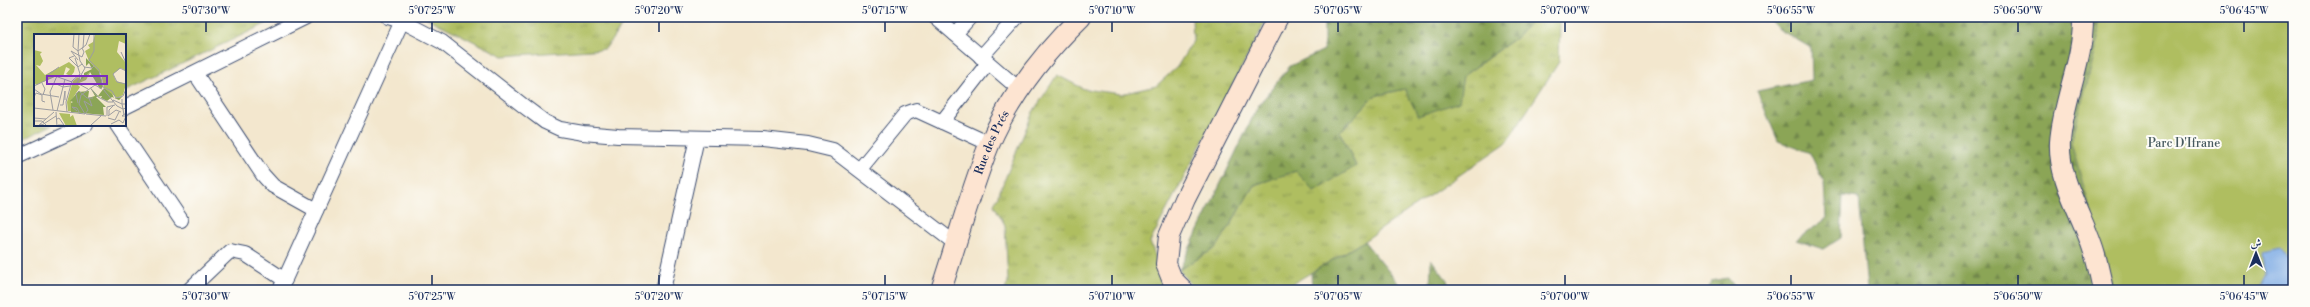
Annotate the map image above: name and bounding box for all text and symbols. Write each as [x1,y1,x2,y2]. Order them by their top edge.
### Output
text: 5°07'30"W [182,5,231,17]
text: 5°07'25"W [408,5,457,17]
text: 5°07'20"W [635,5,684,17]
text: 5°07'15"W [862,5,909,17]
text: 5°07'10"W [1089,5,1136,17]
text: 5°07'05"W [1314,5,1363,17]
text: 5°07'00"W [1540,5,1591,17]
text: 5°06'55"W [1767,5,1816,17]
text: 5°06'50"W [1993,5,2044,17]
text: 5°06'45"W [2220,5,2269,17]
inset map [34,34,126,126]
street label: Rue des Prés [971,108,1013,177]
park label: Parc D'Ifrane [2148,136,2220,151]
north arrow [2236,233,2276,273]
text: ش [2251,237,2262,251]
text: 5°07'30"W [182,291,231,303]
text: 5°07'25"W [408,291,457,303]
text: 5°07'20"W [635,291,684,303]
text: 5°07'15"W [862,291,909,303]
text: 5°07'10"W [1089,291,1136,303]
text: 5°07'05"W [1314,291,1363,303]
text: 5°07'00"W [1540,291,1591,303]
text: 5°06'55"W [1767,291,1816,303]
text: 5°06'50"W [1993,291,2044,303]
text: 5°06'45"W [2220,291,2269,303]

